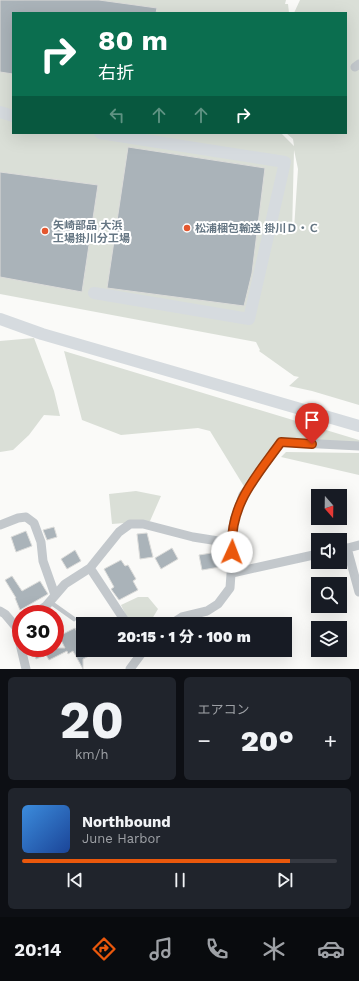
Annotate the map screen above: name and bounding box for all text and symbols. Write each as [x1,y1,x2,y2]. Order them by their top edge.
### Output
text: 80 m [98,24,168,57]
icon: right [32,28,84,80]
text: 右折 [98,62,134,83]
icon: left [106,104,128,126]
icon: ahead [148,104,170,126]
icon: ahead [190,104,212,126]
icon: right [232,104,254,126]
place label: 矢崎部品 大浜 工場掛川分工場 [53,219,130,245]
place label: 松浦梱包輸送 掛川Ｄ・Ｃ [195,222,319,235]
marker: 松浦梱包輸送 掛川Ｄ・Ｃ [182,223,192,233]
marker: 矢崎部品 大浜 工場掛川分工場 [40,226,50,236]
pin [295,403,329,444]
icon: arrive [301,409,323,431]
north arrow [311,489,347,525]
map controls [311,489,347,657]
position arrow [211,531,253,573]
button: sound [311,533,347,569]
button: search [311,577,347,613]
speed limit sign: 30 [12,605,64,657]
button: layers [311,621,347,657]
text: 20:15 · 1 分 · 100 m [117,628,251,646]
text: 20 [60,690,124,751]
text: エアコン [198,702,250,717]
text: 20° [241,723,294,758]
text: − [198,728,211,753]
text: + [324,728,337,753]
text: km/h [75,747,109,762]
text: Northbound [82,813,171,831]
text: June Harbor [82,831,161,846]
icon: previous [64,869,86,891]
icon: pause [169,869,191,891]
icon: next [274,869,296,891]
icon: directions [90,935,118,963]
icon: music [147,935,175,963]
icon: phone [203,935,231,963]
icon: climate [260,935,288,963]
icon: car [317,935,345,963]
text: 20:14 [14,939,61,960]

